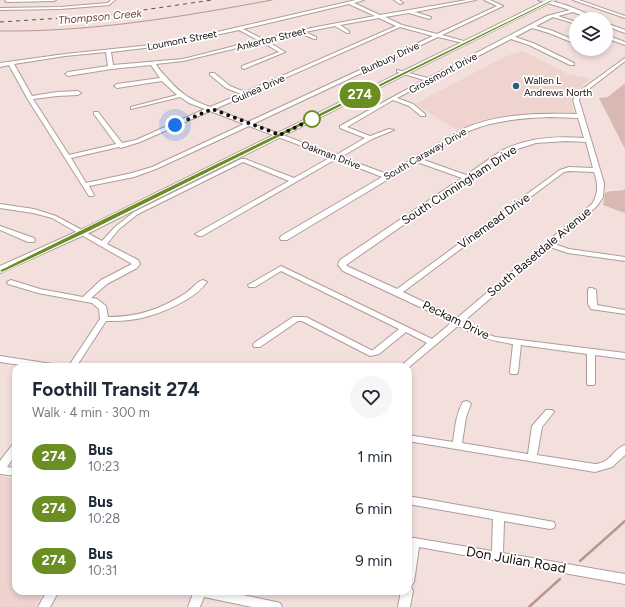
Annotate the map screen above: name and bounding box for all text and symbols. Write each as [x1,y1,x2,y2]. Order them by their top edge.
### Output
water label: Thompson Creek [58,7,143,27]
map controls [569,12,613,56]
button: layers [569,12,613,56]
street label: Ankerton Street [235,24,307,54]
street label: Loumont Street [146,27,218,53]
street label: Bunbury Drive [359,39,422,77]
street label: Grossmont Drive [407,49,480,96]
street label: Guinea Drive [229,71,287,107]
place label: Wallen L Andrews North [524,74,593,99]
marker: Wallen L Andrews North [511,81,521,91]
line badge: 274 [337,82,383,108]
text: 274 [348,86,372,103]
unlabelled marker [303,110,321,128]
your location [165,115,185,135]
street label: South Caraway Drive [381,125,469,183]
street label: Oakman Drive [299,138,363,172]
street label: South Cunningham Drive [399,142,519,227]
street label: Vinemead Drive [456,190,533,252]
street label: South Basetdale Avenue [484,204,594,300]
street label: Peckam Drive [420,298,492,342]
button: heart [350,376,392,418]
text: Foothill Transit 274 [32,378,200,401]
text: Walk · 4 min · 300 m [32,405,150,420]
text: Bus [88,441,113,459]
text: 274 [42,448,66,465]
text: 1 min [357,448,392,466]
text: 10:23 [88,459,119,474]
text: Bus [88,493,113,511]
text: 274 [42,500,66,517]
text: 6 min [355,500,392,518]
text: 10:28 [88,511,120,526]
street label: Don Julian Road [465,543,567,577]
text: Bus [88,545,113,563]
text: 274 [42,552,66,569]
text: 9 min [355,552,392,570]
text: 10:31 [88,563,117,578]

